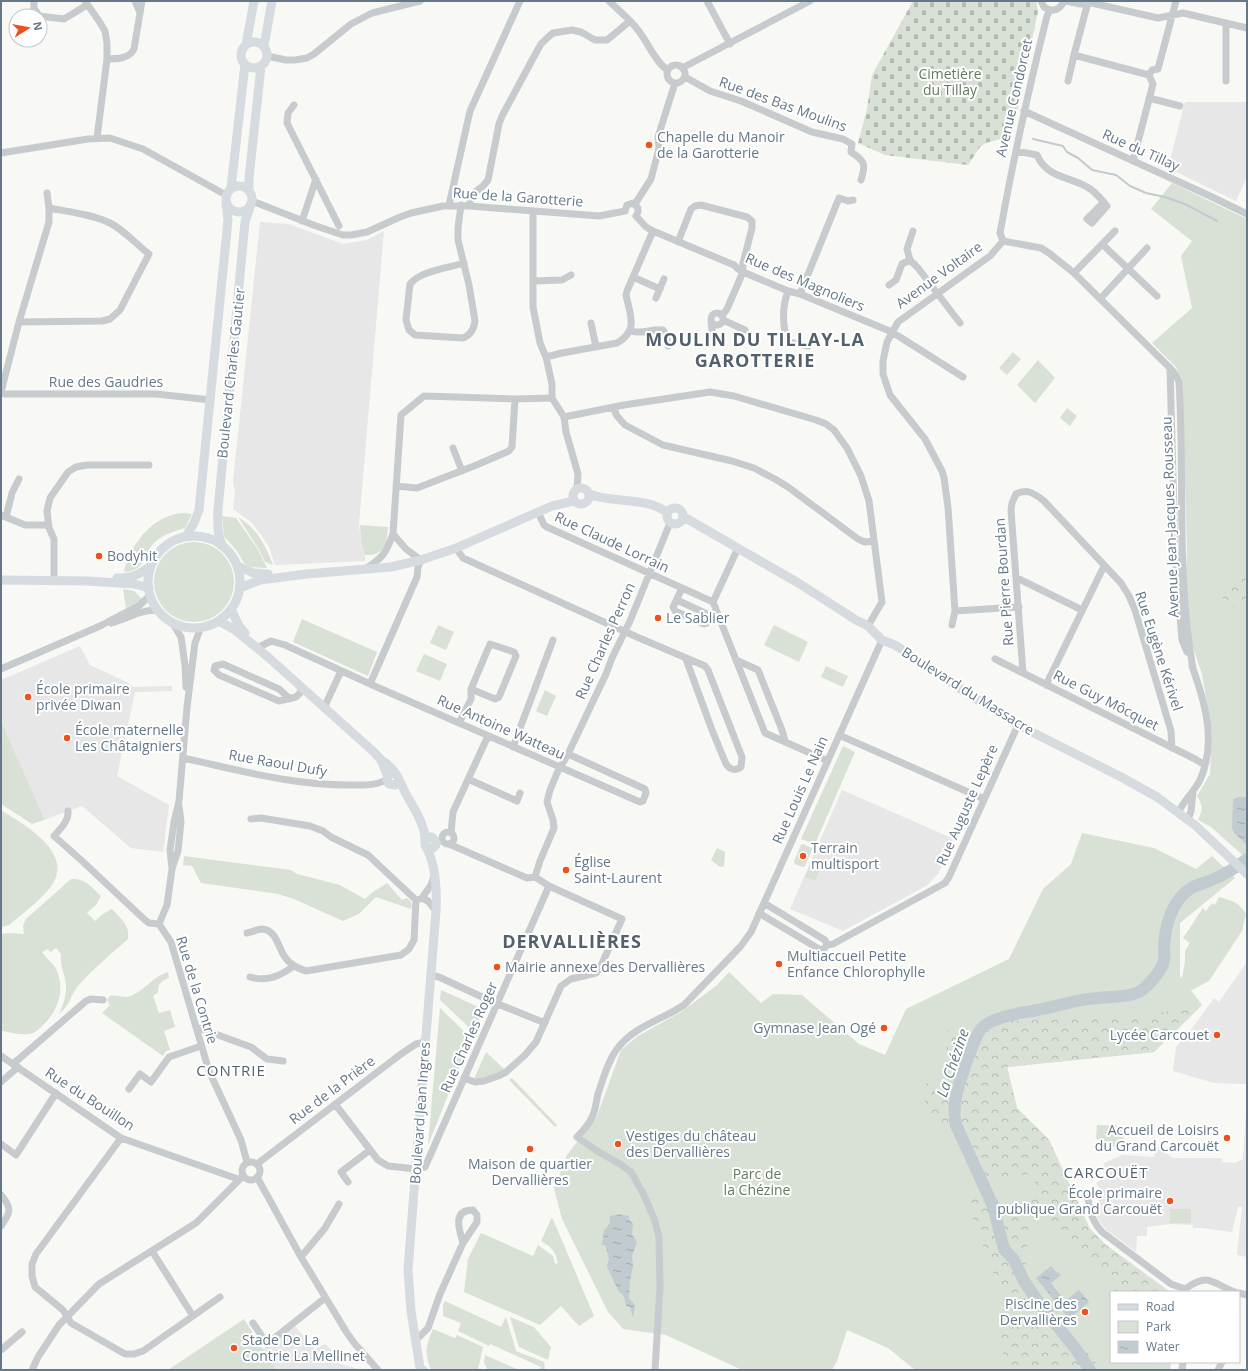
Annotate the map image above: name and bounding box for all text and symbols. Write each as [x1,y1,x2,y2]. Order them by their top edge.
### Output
north arrow [8,8,48,48]
text: N [30,20,47,32]
street label: Avenue Condorcet [991,37,1036,159]
park label: Cimetière du Tillay [918,64,982,99]
street label: Rue des Bas Moulins [717,72,850,136]
street label: Rue du Tillay [1100,124,1184,175]
place label: Chapelle du Manoir de la Garotterie [657,127,785,162]
marker: Chapelle du Manoir de la Garotterie [644,140,654,150]
street label: Rue de la Garotterie [452,182,584,211]
street label: Avenue Voltaire [892,237,986,312]
street label: Rue des Magnoliers [743,248,868,315]
street label: Boulevard Charles Gautier [212,286,249,459]
district label: MOULIN DU TILLAY-LA GAROTTERIE [645,327,865,372]
street label: Rue des Gaudries [49,372,164,391]
street label: Avenue Jean-Jacques Rousseau [1156,416,1183,618]
street label: Rue Claude Lorrain [552,507,673,576]
street label: Rue Pierre Bourdan [990,517,1017,647]
place label: Bodyhit [107,546,157,565]
marker: Bodyhit [94,551,104,561]
street label: Rue Charles Perron [570,579,639,702]
street label: Rue Eugène Kérivel [1131,589,1188,713]
place label: Le Sablier [666,608,730,627]
marker: Le Sablier [653,613,663,623]
street label: Boulevard du Massacre [898,642,1038,739]
street label: Rue Guy Môcquet [1050,665,1162,734]
place label: École primaire privée Diwan [36,679,130,714]
street label: Rue Antoine Watteau [434,690,568,763]
marker: École primaire privée Diwan [23,692,33,702]
place label: École maternelle Les Châtaigniers [75,720,184,755]
marker: École maternelle Les Châtaigniers [62,733,72,743]
street label: Rue Louis Le Nain [767,733,832,847]
street label: Rue Auguste Lepère [931,741,1002,868]
street label: Rue Raoul Dufy [227,744,330,781]
place label: Terrain multisport [811,838,879,873]
marker: Terrain multisport [798,851,808,861]
place label: Église Saint-Laurent [574,852,662,887]
marker: Église Saint-Laurent [561,865,571,875]
district label: DERVALLIÈRES [502,929,642,953]
street label: Rue de la Contrie [172,934,223,1046]
place label: Multiaccueil Petite Enfance Chlorophylle [787,946,925,981]
place label: Mairie annexe des Dervallières [505,957,706,976]
marker: Multiaccueil Petite Enfance Chlorophylle [774,959,784,969]
marker: Mairie annexe des Dervallières [492,962,502,972]
street label: Rue Charles Roger [436,978,502,1095]
place label: Gymnase Jean Ogé [753,1018,876,1037]
marker: Gymnase Jean Ogé [879,1023,889,1033]
water label: La Chézine [931,1025,973,1100]
place label: Lycée Carcouet [1110,1025,1209,1044]
marker: Lycée Carcouet [1212,1030,1222,1040]
street label: Boulevard Jean Ingres [405,1041,434,1185]
street label: Rue de la Prière [285,1051,379,1128]
district label: CONTRIE [196,1060,266,1080]
street label: Rue du Bouillon [42,1063,139,1135]
place label: Accueil de Loisirs du Grand Carcouët [1095,1120,1219,1155]
place label: Vestiges du château des Dervallières [626,1126,756,1161]
marker: Accueil de Loisirs du Grand Carcouët [1222,1133,1232,1143]
marker: Vestiges du château des Dervallières [613,1139,623,1149]
marker: Maison de quartier Dervallières [525,1144,535,1154]
place label: Maison de quartier Dervallières [468,1154,592,1189]
district label: CARCOUËT [1064,1162,1148,1182]
park label: Parc de la Chézine [724,1164,791,1199]
place label: École primaire publique Grand Carcouët [997,1183,1162,1218]
marker: École primaire publique Grand Carcouët [1165,1196,1175,1206]
legend [1110,1291,1240,1363]
place label: Piscine des Dervallières [1000,1294,1077,1329]
text: Road [1146,1298,1175,1315]
marker: Piscine des Dervallières [1080,1307,1090,1317]
text: Park [1146,1318,1172,1335]
place label: Stade De La Contrie La Mellinet [242,1330,365,1365]
text: Water [1146,1338,1180,1355]
marker: Stade De La Contrie La Mellinet [229,1343,239,1353]

